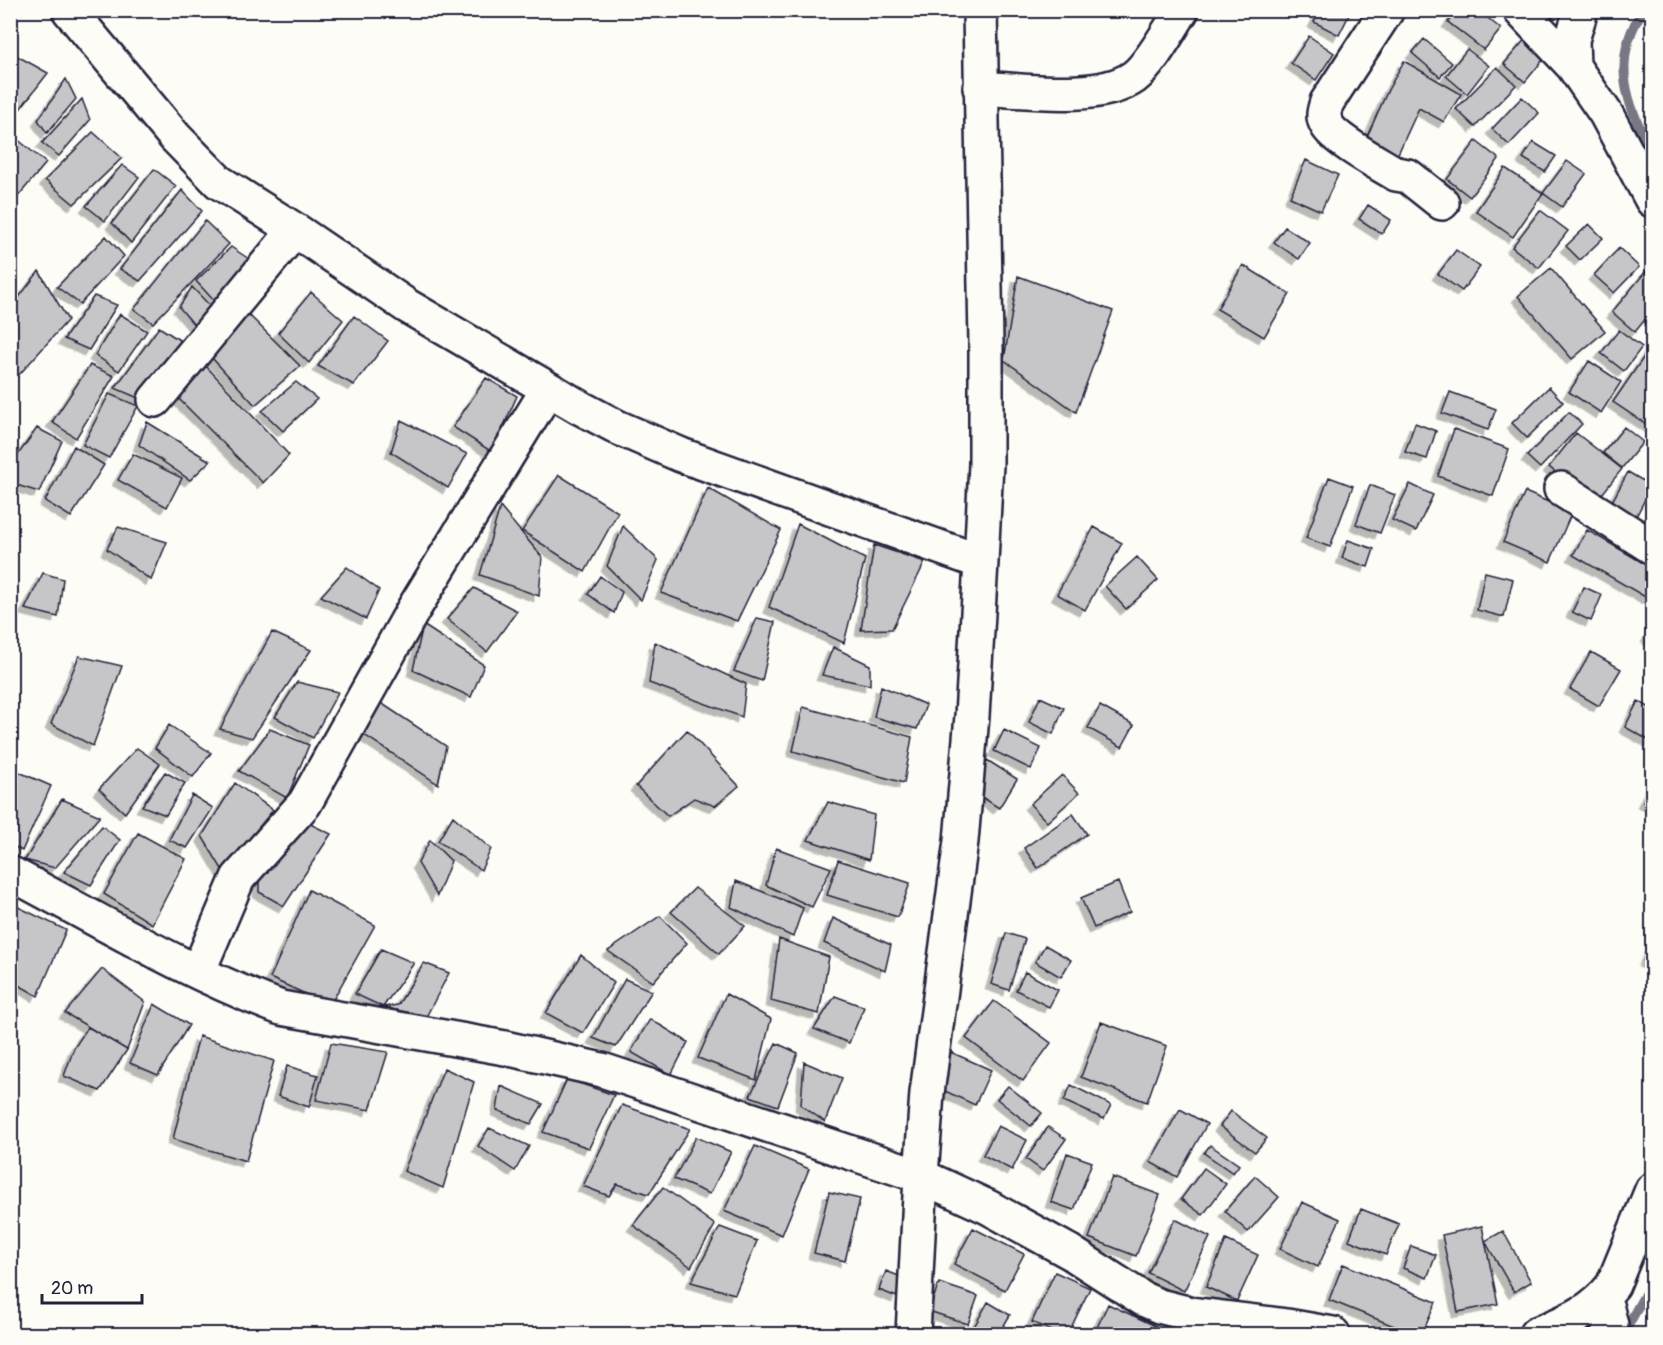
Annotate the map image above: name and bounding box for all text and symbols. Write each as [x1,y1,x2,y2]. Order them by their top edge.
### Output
scale bar [42,1267,142,1305]
text: 20 m [51,1277,93,1300]

